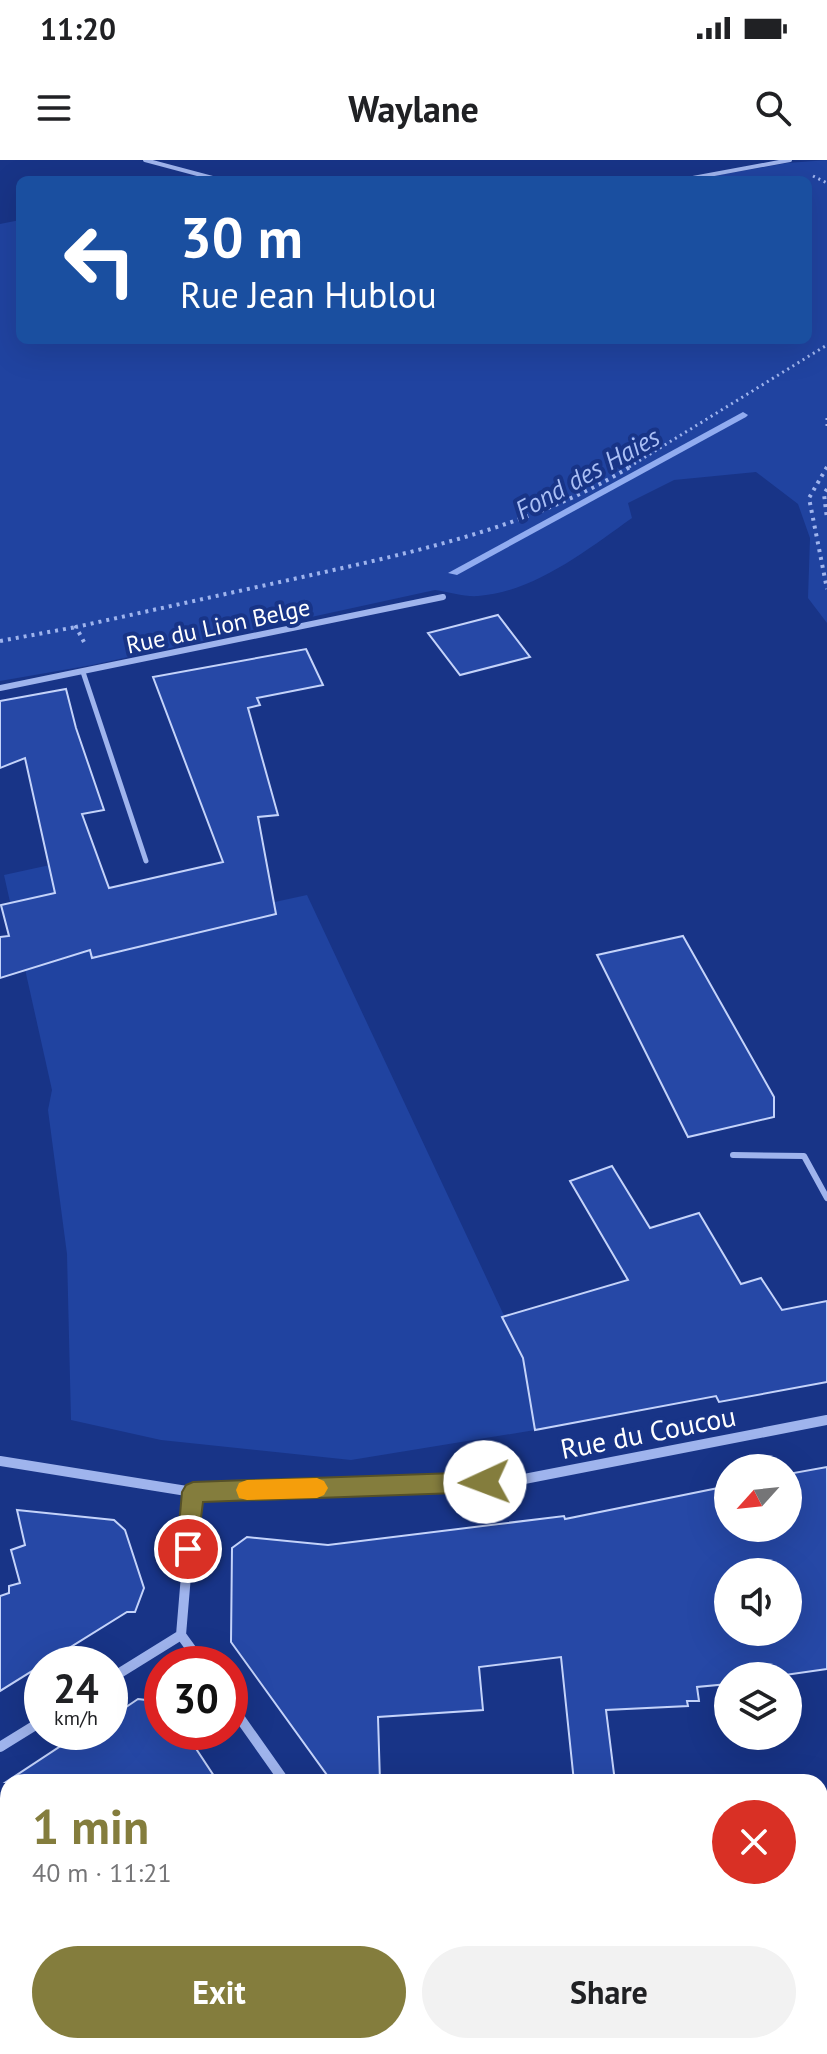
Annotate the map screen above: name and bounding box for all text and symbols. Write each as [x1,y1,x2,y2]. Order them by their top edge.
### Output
text: 11:20 [40,9,116,48]
text: Waylane [348,85,479,132]
icon: menu [32,86,76,130]
icon: search [751,86,795,130]
text: 30 m [180,201,303,273]
icon: left [48,208,152,312]
text: Rue Jean Hublou [180,271,437,318]
water label: Fond des Haies [509,419,666,526]
street label: Rue du Lion Belge [123,591,313,661]
street label: Rue du Coucou [557,1397,739,1467]
position arrow [443,1440,527,1524]
north arrow [714,1454,802,1542]
map controls [714,1454,802,1750]
pin [154,1515,222,1583]
icon: arrive [166,1527,210,1571]
button: sound [714,1558,802,1646]
speed limit sign: 30 [144,1646,248,1750]
text: 24 [53,1662,99,1714]
button: layers [714,1662,802,1750]
text: km/h [54,1705,98,1731]
text: 1 min [32,1795,149,1857]
button: close [712,1800,796,1884]
text: 40 m · 11:21 [32,1856,172,1889]
button: Exit [32,1946,406,2038]
button: Share [422,1946,796,2038]

